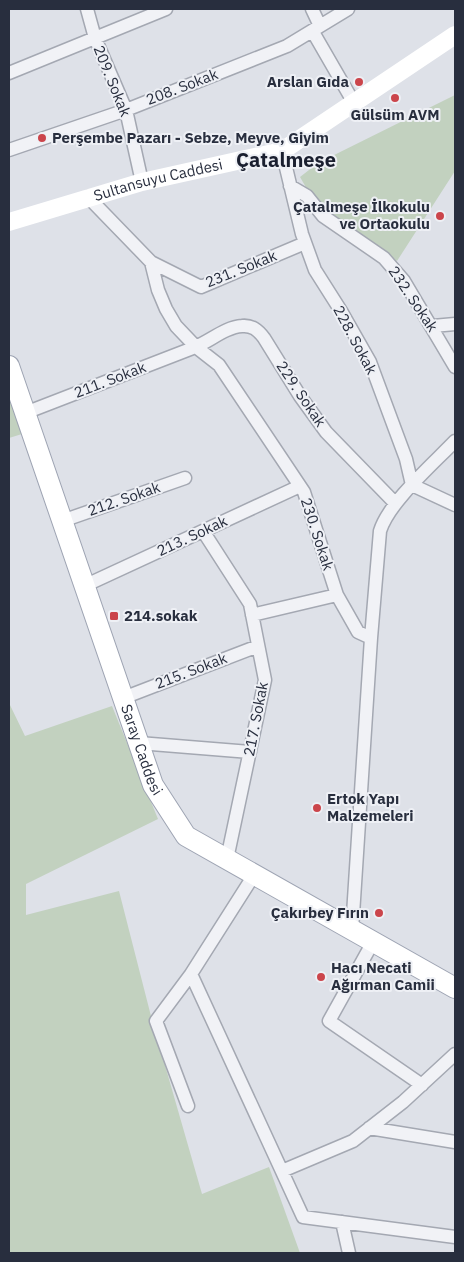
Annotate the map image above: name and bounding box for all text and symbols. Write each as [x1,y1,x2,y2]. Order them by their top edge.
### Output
street label: 209. Sokak [90,42,135,119]
street label: 208. Sokak [143,64,221,109]
place label: Arslan Gıda [267,72,349,91]
marker: Arslan Gıda [353,76,365,88]
marker: Gülsüm AVM [389,92,401,104]
place label: Gülsüm AVM [350,105,440,124]
place label: Perşembe Pazarı - Sebze, Meyve, Giyim [52,128,329,147]
marker: Perşembe Pazarı - Sebze, Meyve, Giyim [36,132,48,144]
district label: Çatalmeşe [236,146,336,173]
street label: Sultansuyu Caddesi [91,154,224,205]
place label: Çatalmeşe İlkokulu ve Ortaokulu [293,197,430,233]
marker: Çatalmeşe İlkokulu ve Ortaokulu [434,210,446,222]
street label: 231. Sokak [202,246,279,291]
street label: 232. Sokak [384,262,442,335]
street label: 228. Sokak [329,302,382,378]
street label: 211. Sokak [71,357,149,402]
street label: 229. Sokak [272,357,330,430]
street label: 212. Sokak [85,477,163,520]
street label: 230. Sokak [297,495,338,573]
street label: 213. Sokak [154,511,230,560]
place label: 214.sokak [124,606,198,625]
marker: 214.sokak [108,610,120,622]
street label: 215. Sokak [152,648,230,693]
street label: 217. Sokak [239,680,272,758]
street label: Saray Caddesi [117,702,167,799]
place label: Ertok Yapı Malzemeleri [327,789,414,825]
marker: Ertok Yapı Malzemeleri [311,802,323,814]
place label: Çakırbey Fırın [271,903,369,922]
marker: Çakırbey Fırın [373,907,385,919]
place label: Hacı Necati Ağırman Camii [331,958,435,994]
marker: Hacı Necati Ağırman Camii [315,971,327,983]

